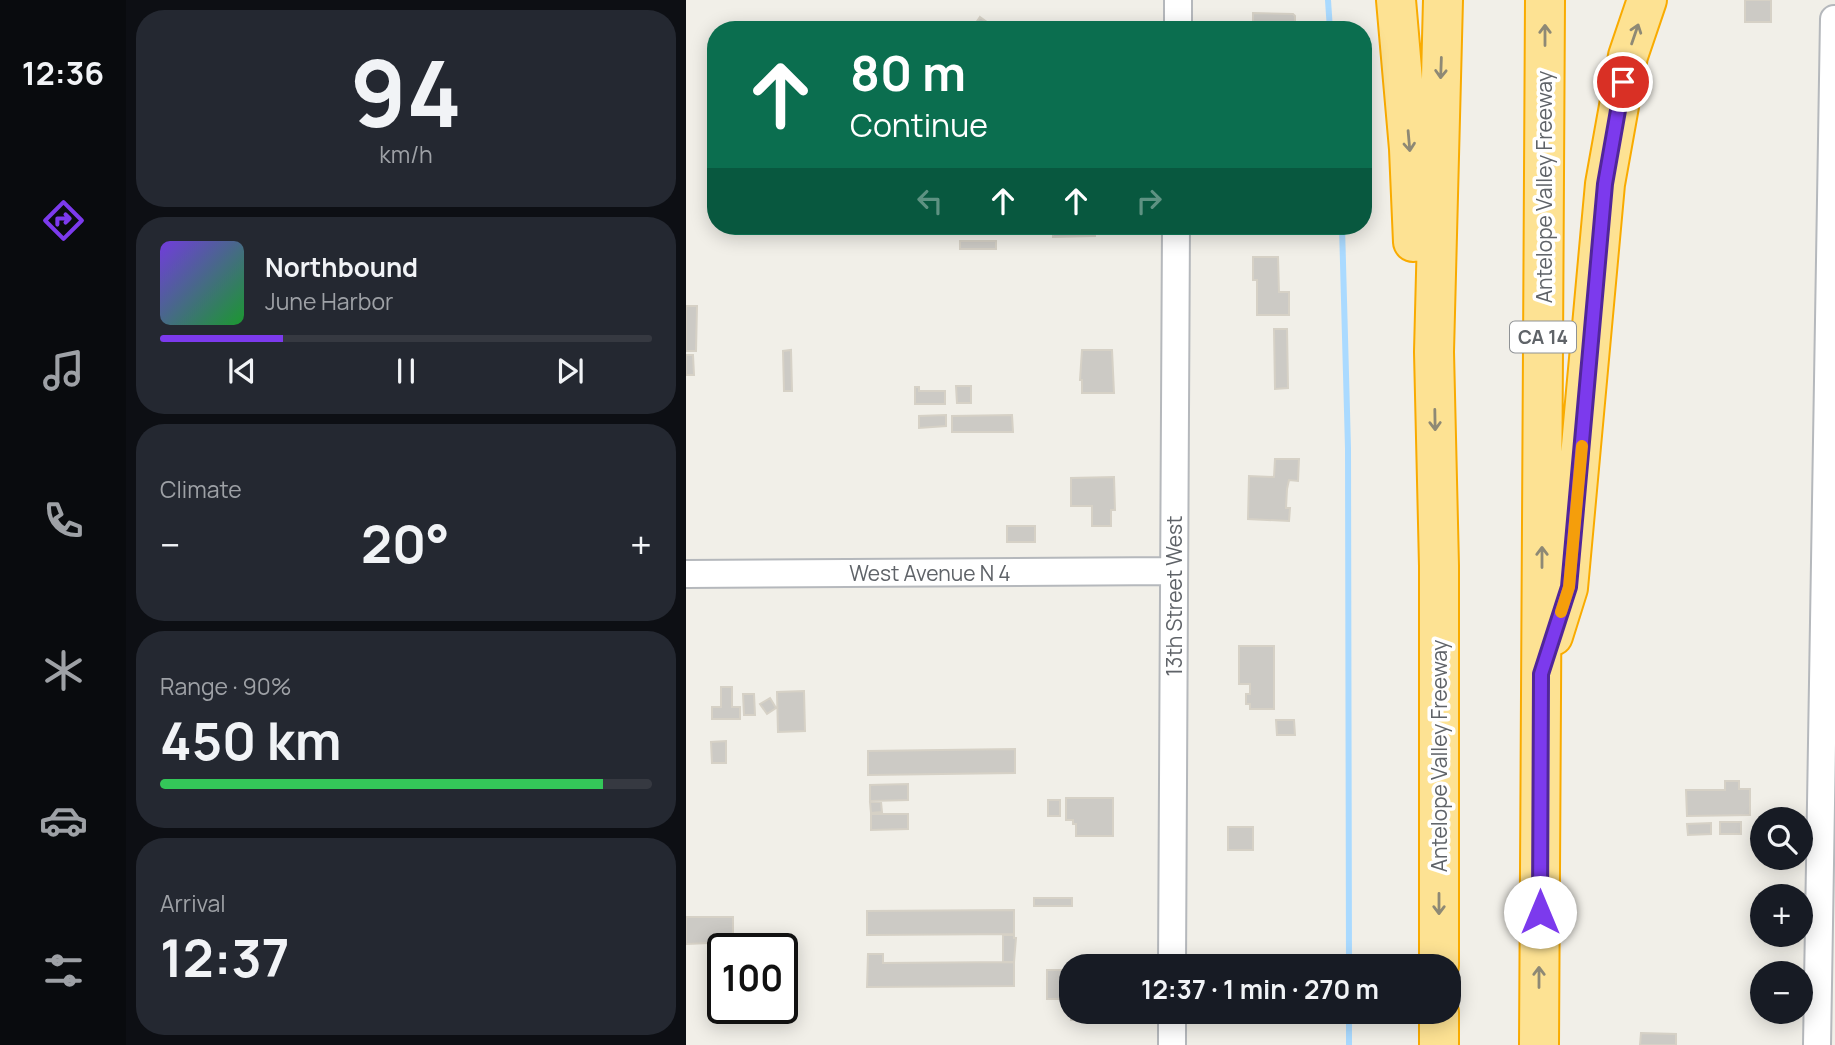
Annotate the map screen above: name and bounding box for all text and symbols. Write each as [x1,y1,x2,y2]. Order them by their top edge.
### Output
one-way arrow [1538,24,1552,47]
one-way arrow [1630,24,1642,46]
text: 94 [350,30,462,154]
text: 80 m [850,39,966,106]
icon: ahead [735,49,826,140]
text: 12:36 [22,51,104,95]
pin [1593,52,1653,112]
one-way arrow [1434,56,1448,79]
icon: arrive [1604,63,1642,101]
street label: Antelope Valley Freeway [1530,71,1558,303]
text: Continue [850,103,988,147]
one-way arrow [1403,129,1416,152]
text: km/h [379,138,433,170]
icon: left [911,182,949,220]
icon: ahead [984,182,1022,220]
icon: ahead [1057,182,1095,220]
icon: right [1130,182,1168,220]
icon: directions [39,196,88,245]
text: Northbound [265,249,418,285]
text: June Harbor [265,285,393,317]
road number: CA 14 [1510,322,1576,352]
icon: music [39,346,88,395]
icon: previous [223,352,261,390]
icon: pause [387,352,425,390]
icon: next [551,352,589,390]
one-way arrow [1429,408,1442,431]
text: Climate [160,473,242,505]
icon: phone [39,496,88,545]
text: 20° [361,508,450,579]
street label: 13th Street West [1160,516,1188,676]
text: − [160,518,181,570]
text: + [630,518,652,570]
one-way arrow [1535,546,1549,569]
street label: West Avenue N 4 [849,559,1011,587]
street label: Antelope Valley Freeway [1425,640,1453,872]
icon: climate [39,646,88,695]
text: Range · 90% [160,670,291,702]
text: 450 km [160,705,341,776]
icon: car [39,796,88,845]
map controls [1750,807,1813,1024]
button: search [1750,807,1813,870]
position arrow [1503,875,1577,949]
button: + [1750,884,1813,947]
text: Arrival [160,887,226,919]
one-way arrow [1432,892,1446,915]
text: 12:37 [160,922,290,993]
speed limit sign: 100 [707,933,798,1024]
icon: filters [39,946,88,995]
button: − [1750,961,1813,1024]
one-way arrow [1533,966,1546,989]
text: 12:37 · 1 min · 270 m [1141,971,1379,1007]

